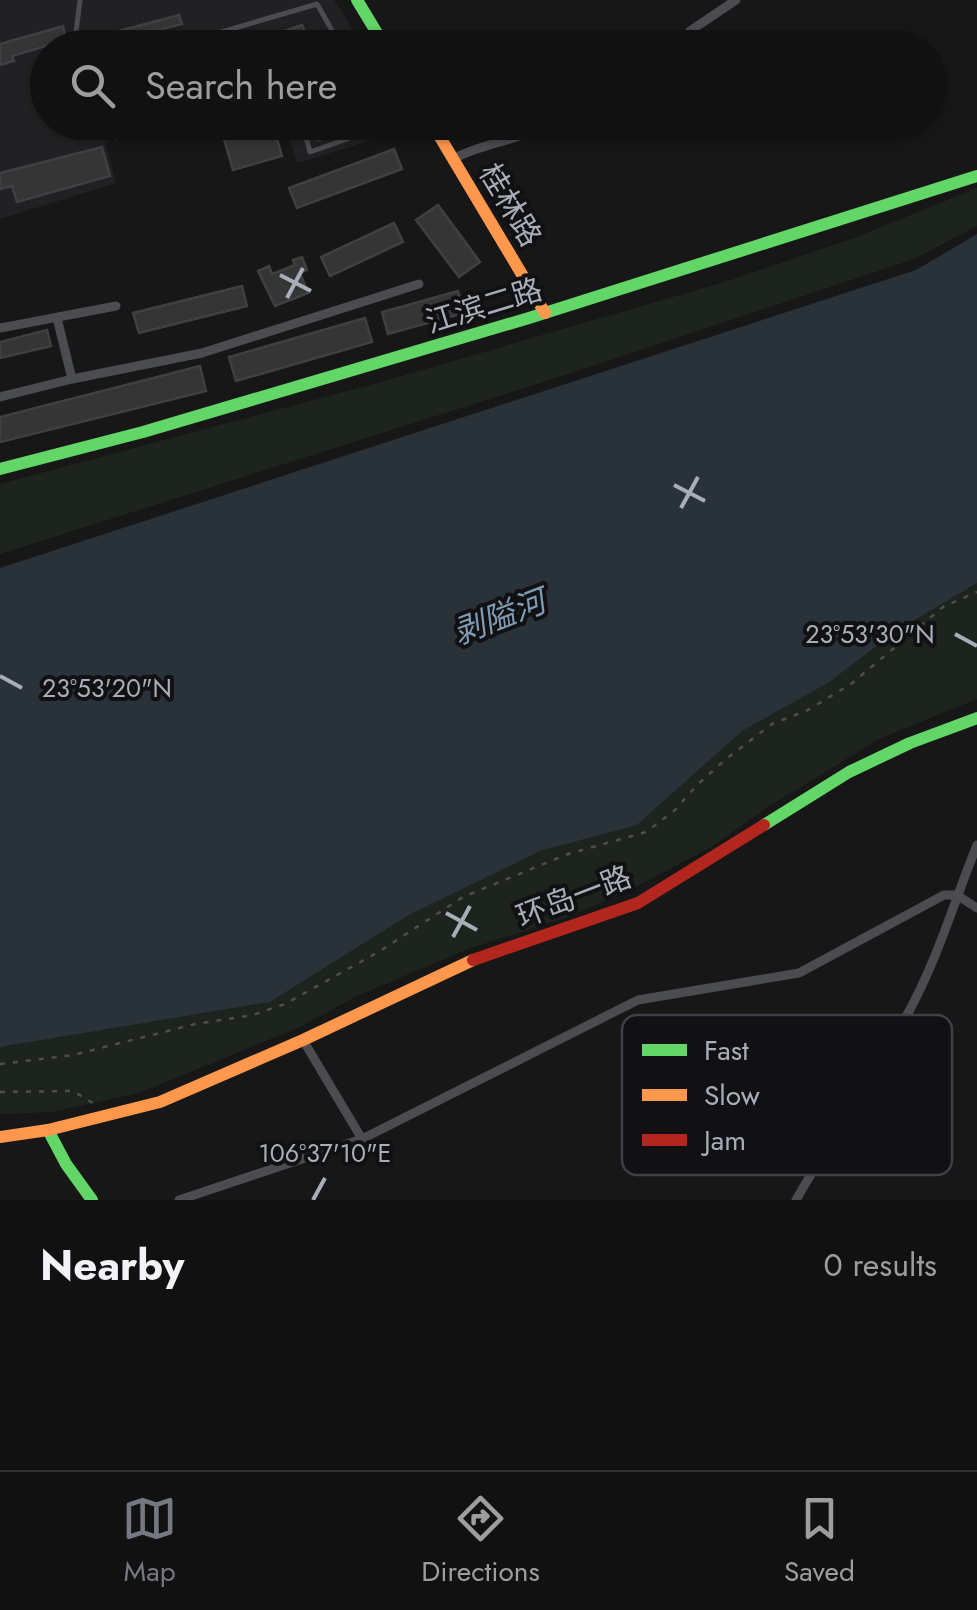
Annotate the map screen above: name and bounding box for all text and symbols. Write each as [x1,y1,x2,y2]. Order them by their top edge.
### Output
search box [30,30,947,140]
icon: search [65,58,120,113]
text: Search here [145,58,337,113]
street label: 桂林路 [469,155,552,254]
street label: 江滨二路 [420,267,548,344]
water label: 剥隘河 [446,576,558,656]
text: 23°53'30"N [805,616,935,652]
text: 23°53'20"N [42,670,172,706]
street label: 环岛一路 [510,855,638,938]
legend [622,1015,952,1175]
text: Fast [704,1030,749,1071]
text: Slow [704,1075,760,1116]
text: Jam [700,1120,746,1161]
text: 106°37'10"E [259,1135,391,1171]
text: Nearby [40,1235,184,1296]
text: 0 results [824,1242,937,1288]
tab: Map [122,1491,177,1592]
tab: Directions [421,1491,540,1592]
tab: Saved [784,1491,855,1592]

